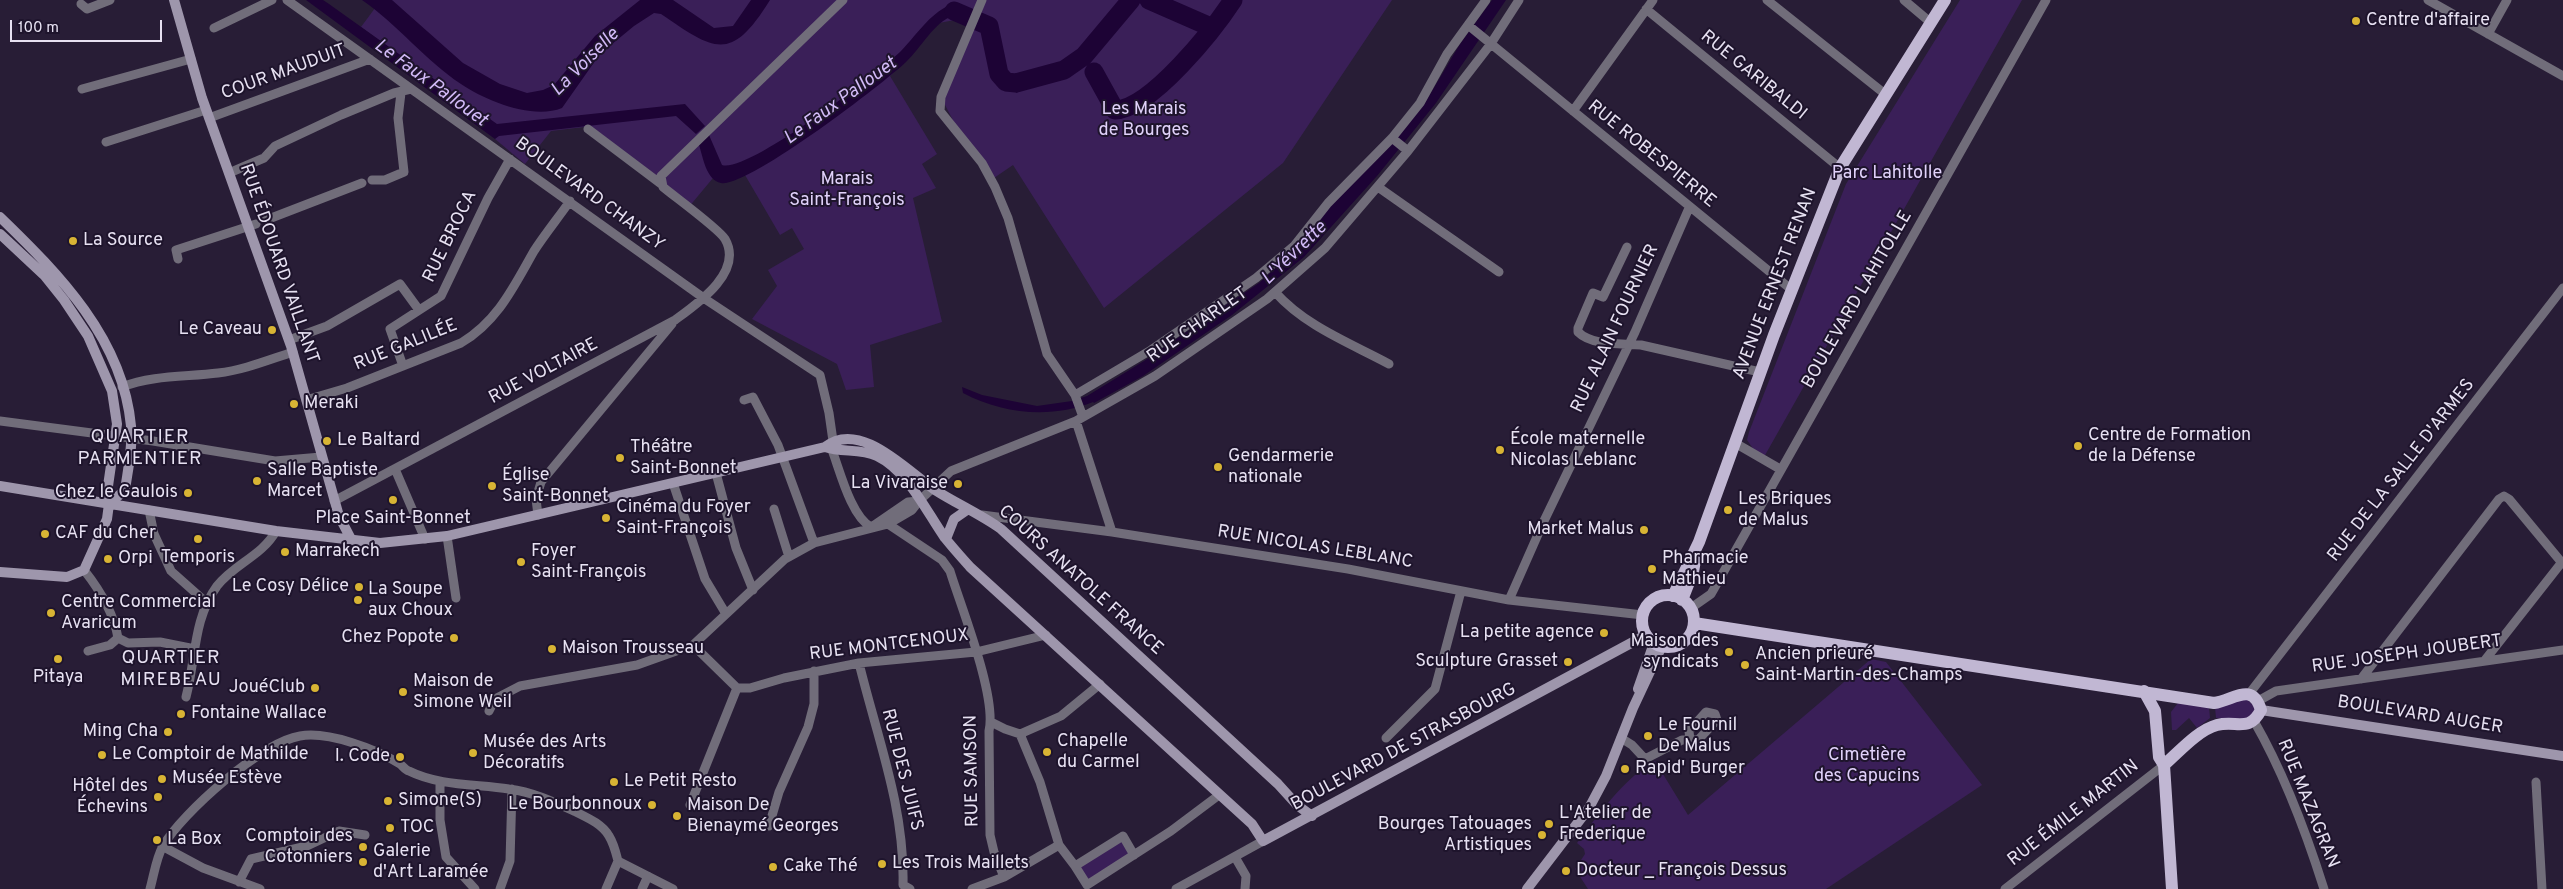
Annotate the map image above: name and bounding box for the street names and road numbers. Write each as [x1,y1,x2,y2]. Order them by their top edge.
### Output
street label: RUE GARIBALDI [1695,27,1811,125]
street label: COUR MAUDUIT [219,40,349,106]
street label: RUE ROBESPIERRE [1582,97,1720,213]
street label: BOULEVARD CHANZY [510,134,668,256]
street label: RUE ÉDOUARD VAILLANT [234,161,322,367]
street label: AVENUE ERNEST RENAN [1729,185,1823,383]
street label: RUE BROCA [419,188,483,286]
street label: BOULEVARD LAHITOLLE [1798,207,1918,393]
street label: RUE ALAIN FOURNIER [1567,241,1665,417]
street label: RUE CHARLET [1143,283,1253,369]
street label: RUE GALILÉE [351,315,461,377]
street label: RUE VOLTAIRE [486,334,602,410]
street label: RUE DE LA SALLE D'ARMES [2324,375,2480,567]
street label: COURS ANATOLE FRANCE [993,501,1167,661]
street label: RUE NICOLAS LEBLANC [1216,522,1414,574]
street label: RUE MONTCENOUX [808,626,970,666]
street label: RUE JOSEPH JOUBERT [2311,631,2503,679]
street label: BOULEVARD DE STRASBOURG [1288,679,1520,817]
street label: BOULEVARD AUGER [2336,692,2504,740]
street label: RUE DES JUIFS [875,707,927,833]
street label: RUE SAMSON [961,715,985,827]
street label: RUE MAZAGRAN [2271,736,2343,872]
street label: RUE ÉMILE MARTIN [2004,756,2144,872]

